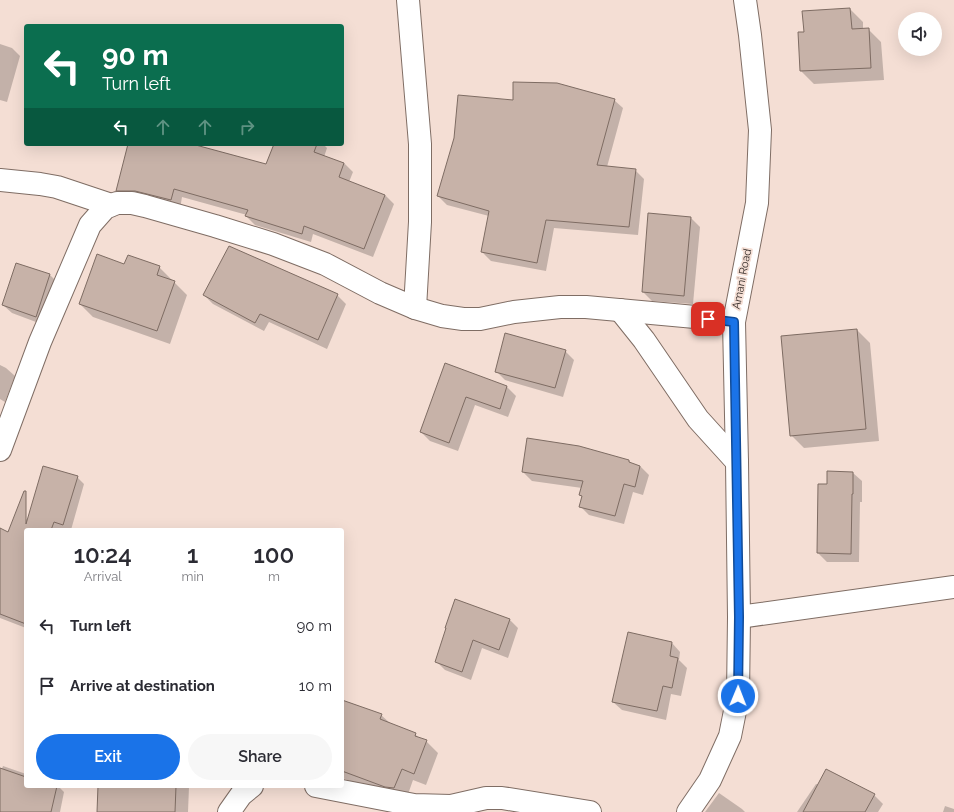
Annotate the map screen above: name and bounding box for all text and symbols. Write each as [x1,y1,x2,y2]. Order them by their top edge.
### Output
map controls [898,12,942,56]
button: sound [898,12,942,56]
text: 90 m [102,39,168,72]
icon: left [36,40,88,92]
text: Turn left [102,73,171,94]
icon: left [110,116,132,138]
icon: ahead [152,116,174,138]
icon: ahead [194,116,216,138]
icon: right [236,116,258,138]
street label: Amani Road [730,247,754,310]
pin [691,302,725,336]
icon: arrive [697,308,719,330]
text: 10:24 [74,540,132,569]
text: 1 [187,540,198,569]
text: 100 [254,540,294,569]
text: Arrival [84,569,122,584]
text: min [181,569,204,584]
text: m [268,569,280,584]
icon: left [36,615,58,637]
text: Turn left [70,617,131,635]
text: 90 m [296,617,332,635]
icon: arrive [36,675,58,697]
position arrow [717,675,759,717]
text: Arrive at destination [70,677,215,695]
text: 10 m [299,677,332,695]
button: Exit [36,734,180,780]
button: Share [188,734,332,780]

